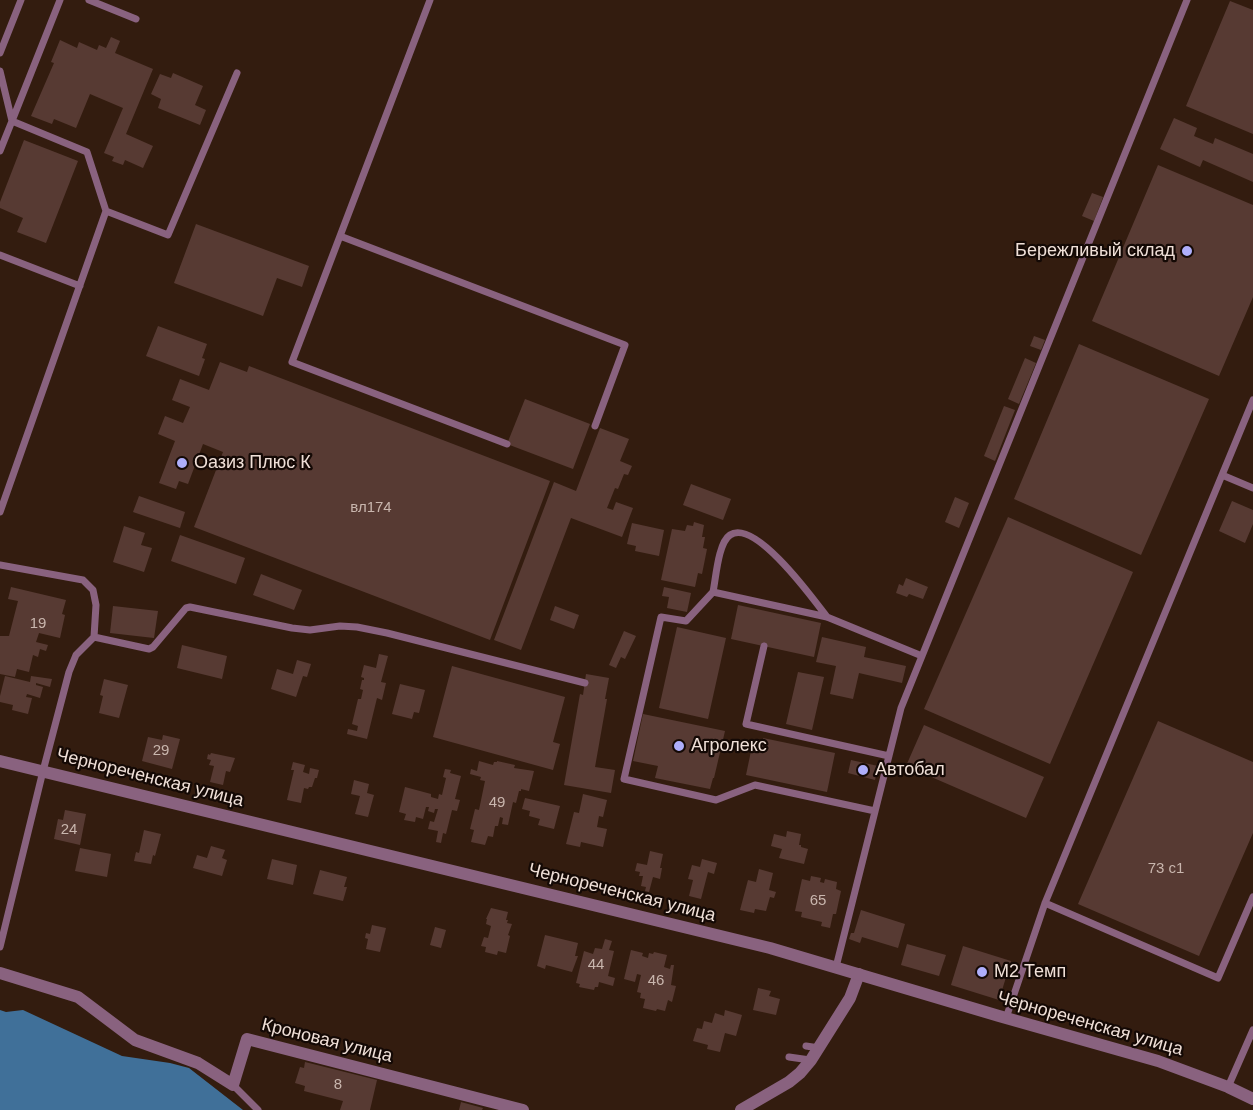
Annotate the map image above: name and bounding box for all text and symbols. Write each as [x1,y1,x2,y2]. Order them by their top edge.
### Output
place label: Бережливый склад [1015,240,1175,262]
marker: Бережливый склад [1180,244,1194,258]
place label: Оазиз Плюс К [194,452,311,474]
marker: Оазиз Плюс К [175,456,189,470]
house number: вл174 [350,499,392,517]
house number: 19 [30,615,46,633]
place label: Агролекс [691,735,767,757]
marker: Агролекс [672,739,686,753]
house number: 29 [153,742,169,760]
street label: Чернореченская улица [54,744,246,812]
place label: Автобал [875,759,945,781]
marker: Автобал [856,763,870,777]
house number: 49 [489,794,505,812]
house number: 24 [61,821,77,839]
street label: Чернореченская улица [526,859,718,927]
house number: 73 с1 [1148,860,1184,878]
house number: 65 [810,892,826,910]
house number: 44 [588,956,604,974]
place label: М2 Темп [994,961,1066,983]
marker: М2 Темп [975,965,989,979]
house number: 46 [648,972,664,990]
street label: Чернореченская улица [995,987,1185,1061]
street label: Кроновая улица [259,1014,395,1068]
house number: 8 [334,1076,342,1094]

